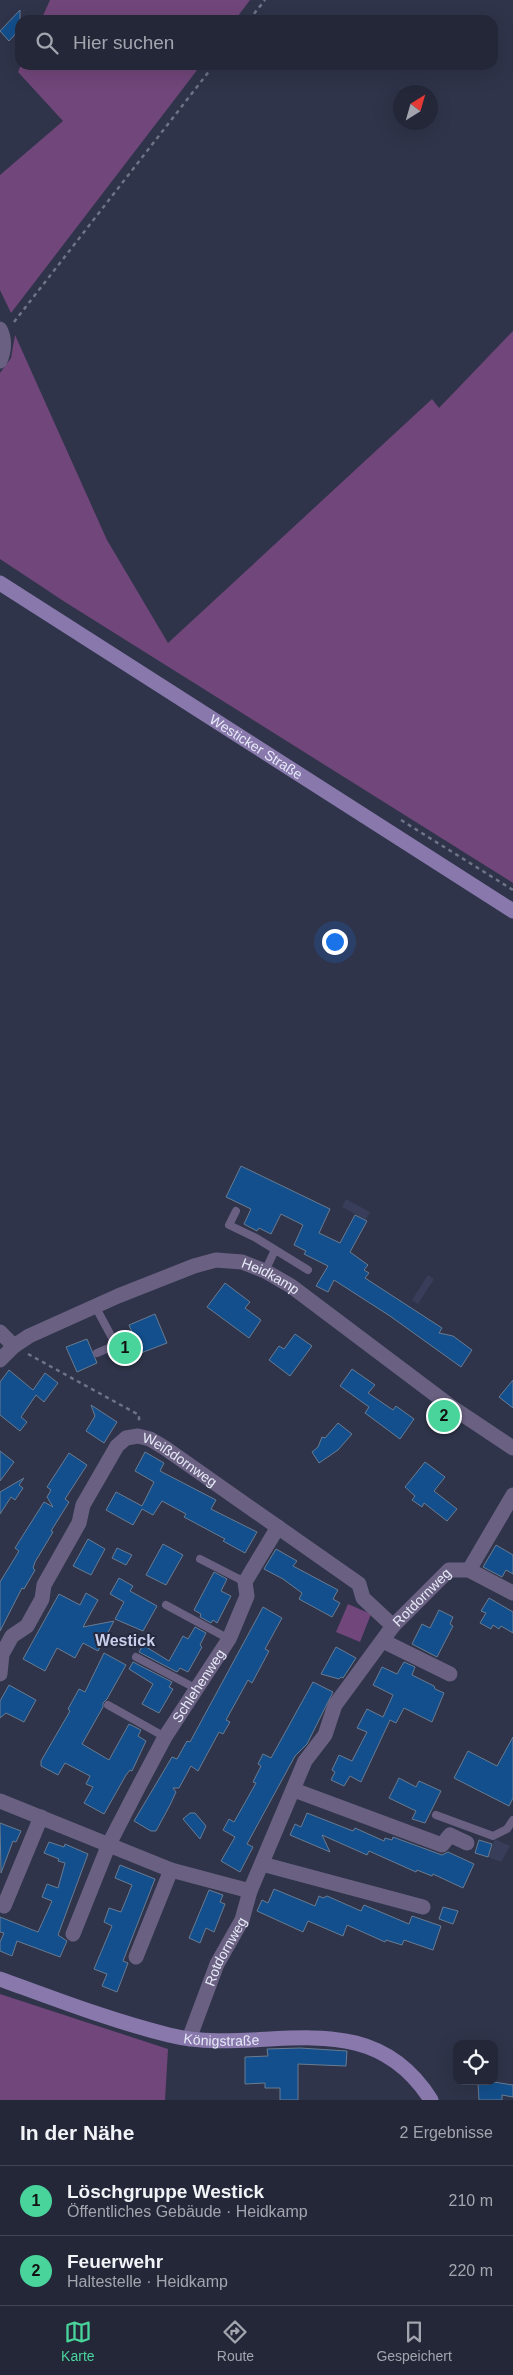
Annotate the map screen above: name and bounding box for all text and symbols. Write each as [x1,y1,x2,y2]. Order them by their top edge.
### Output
search box [15,15,498,70]
icon: search [33,29,61,57]
text: Hier suchen [73,32,174,53]
north arrow [393,85,438,130]
street label: Westicker Straße [207,711,306,782]
your location [322,929,348,955]
street label: Heidkamp [240,1255,303,1298]
pin: 1 [109,1329,141,1367]
pin: 2 [428,1397,460,1435]
street label: Weißdornweg [141,1429,220,1490]
street label: Rotdornweg [389,1565,454,1630]
district label: Westick [95,1632,155,1649]
street label: Schlehenweg [169,1646,228,1725]
street label: Rotdornweg [202,1914,250,1988]
street label: Königstraße [183,2030,260,2049]
map controls [453,2040,498,2085]
button: locate [453,2040,498,2085]
text: In der Nähe [20,2121,134,2144]
text: 2 Ergebnisse [400,2124,493,2141]
text: Löschgruppe Westick [67,2181,264,2202]
text: 1 [32,2192,40,2209]
text: 210 m [449,2192,493,2209]
text: Öffentliches Gebäude · Heidkamp [67,2203,308,2220]
text: Feuerwehr [67,2251,163,2272]
text: 2 [32,2262,40,2279]
text: 220 m [449,2262,493,2279]
text: Haltestelle · Heidkamp [67,2273,228,2290]
tab: Karte [61,2318,95,2364]
tab: Route [217,2318,254,2364]
tab: Gespeichert [376,2318,452,2364]

